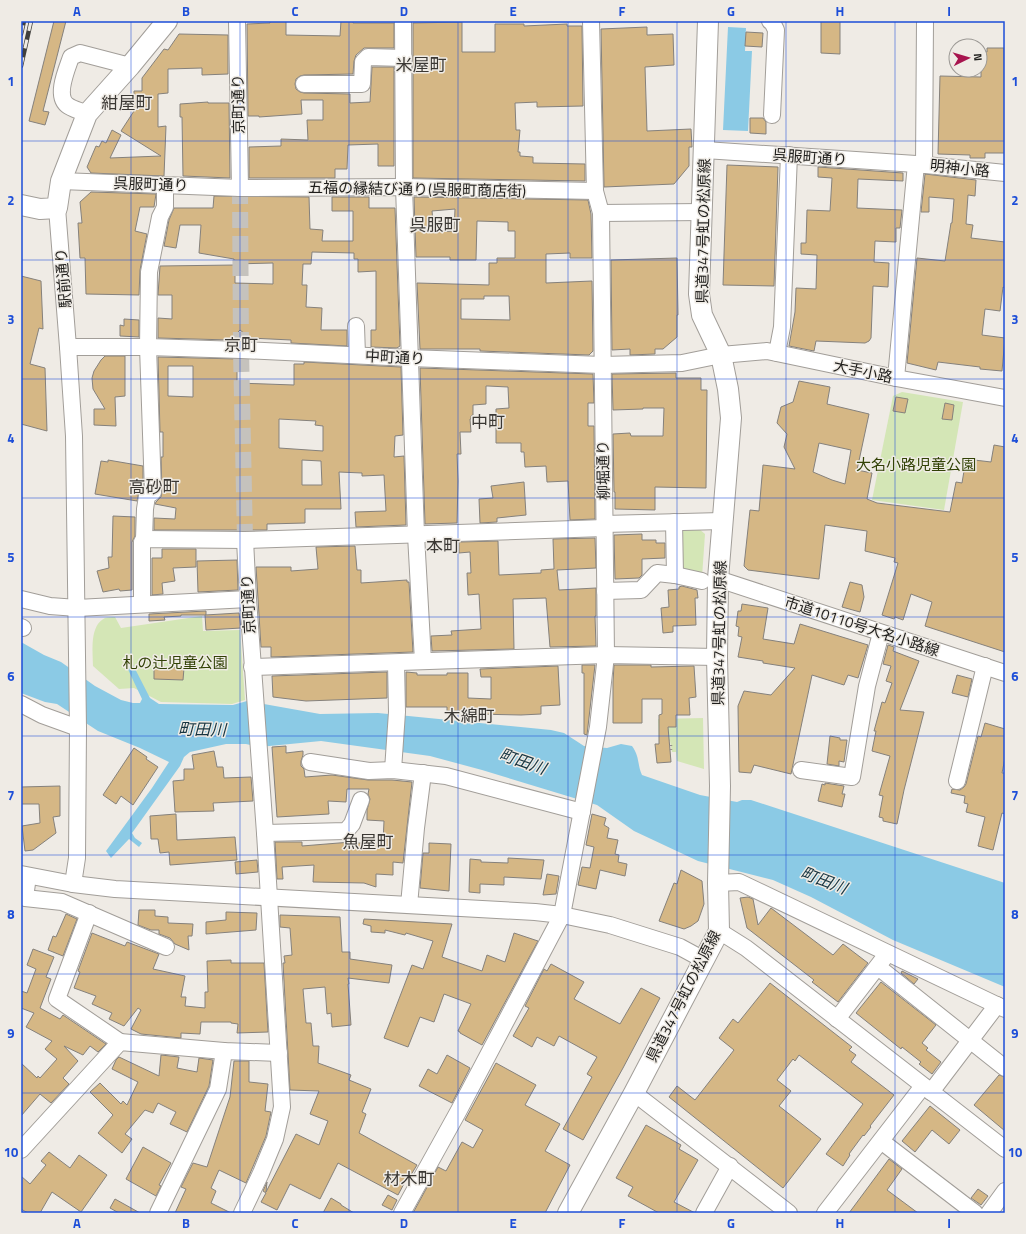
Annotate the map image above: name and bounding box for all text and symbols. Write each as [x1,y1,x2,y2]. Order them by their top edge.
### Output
text: A [73,1,81,21]
text: B [182,1,190,21]
text: C [291,1,299,21]
text: D [400,1,408,21]
text: E [509,1,517,21]
text: F [619,1,626,21]
text: G [727,1,735,21]
text: H [836,1,844,21]
text: I [947,1,951,21]
north arrow [948,38,988,78]
district label: 米屋町 [396,52,447,78]
text: N [970,53,986,62]
text: 1 [7,71,15,91]
text: 1 [1011,71,1019,91]
street label: 京町通り [226,74,250,134]
district label: 紺屋町 [102,90,153,116]
street label: 呉服町通り [772,143,848,171]
street label: 明神小路 [929,153,991,183]
street label: 県道347号虹の松原線 [690,158,716,304]
street label: 呉服町通り [113,171,189,197]
street label: 五福の縁結び通り(呉服町商店街) [308,176,526,202]
text: 2 [7,190,15,210]
text: 2 [1011,190,1019,210]
district label: 呉服町 [410,212,461,238]
street label: 駅前通り [49,247,77,309]
text: 3 [7,309,15,329]
text: 3 [1011,309,1019,329]
district label: 京町 [224,332,258,358]
street label: 中町通り [364,344,426,370]
street label: 大手小路 [831,354,895,388]
district label: 中町 [471,409,505,435]
text: 4 [7,428,15,448]
text: 4 [1011,428,1019,448]
street label: 柳堀通り [591,440,615,500]
park label: 大名小路児童公園 [856,453,976,476]
district label: 高砂町 [129,474,180,500]
district label: 本町 [426,533,460,559]
text: 5 [7,547,15,567]
text: 5 [1011,547,1019,567]
street label: 県道347号虹の松原線 [706,560,732,706]
street label: 京町通り [235,573,261,635]
street label: 市道10110号大名小路線 [781,590,943,662]
park label: 札の辻児童公園 [122,651,228,674]
text: 6 [7,666,15,686]
text: 6 [1011,666,1019,686]
district label: 木綿町 [444,703,495,729]
water label: 町田川 [178,717,228,741]
water label: 町田川 [496,742,551,781]
text: 7 [7,785,15,805]
text: 7 [1011,785,1019,805]
district label: 魚屋町 [343,829,394,855]
water label: 町田川 [797,860,853,901]
text: 8 [7,904,15,924]
text: 8 [1011,904,1019,924]
street label: 県道347号虹の松原線 [640,926,726,1066]
text: 9 [7,1023,15,1043]
text: 9 [1011,1023,1019,1043]
text: 10 [4,1142,18,1162]
text: 10 [1008,1142,1022,1162]
district label: 材木町 [384,1166,435,1192]
text: A [73,1213,81,1233]
text: B [182,1213,190,1233]
text: C [291,1213,299,1233]
text: D [400,1213,408,1233]
text: E [509,1213,517,1233]
text: F [619,1213,626,1233]
text: G [727,1213,735,1233]
text: H [836,1213,844,1233]
text: I [947,1213,951,1233]

